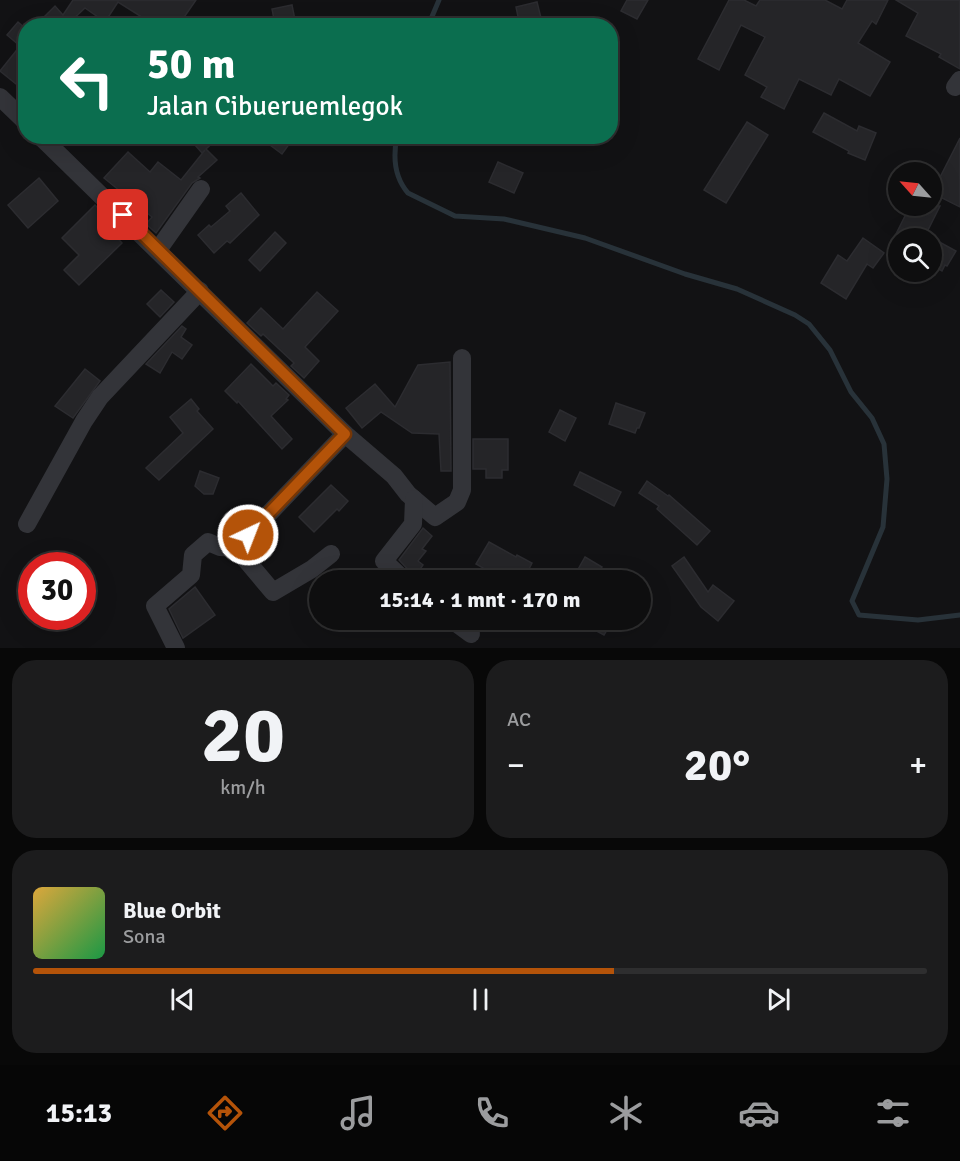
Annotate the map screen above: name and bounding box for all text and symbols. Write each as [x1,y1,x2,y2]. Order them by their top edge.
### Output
text: 50 m [147,39,236,90]
icon: left [48,42,126,120]
text: Jalan Cibueruemlegok [147,90,403,123]
north arrow [888,162,942,216]
map controls [888,162,942,282]
pin [97,189,148,240]
icon: arrive [106,198,139,231]
button: search [888,228,942,282]
position arrow [216,503,280,567]
speed limit sign: 30 [18,552,96,630]
text: 15:14 · 1 mnt · 170 m [380,586,580,613]
text: 20 [201,688,285,784]
text: AC [507,707,531,732]
text: 20° [684,738,750,793]
text: − [507,745,525,786]
text: + [909,745,927,786]
text: km/h [220,775,266,800]
text: Blue Orbit [123,897,221,924]
text: Sona [123,924,166,949]
icon: previous [166,983,199,1016]
icon: pause [464,983,497,1016]
icon: next [762,983,795,1016]
icon: directions [204,1092,246,1134]
icon: music [337,1092,379,1134]
icon: phone [471,1092,513,1134]
icon: climate [605,1092,647,1134]
icon: car [738,1092,780,1134]
icon: filters [872,1092,914,1134]
text: 15:13 [46,1097,112,1130]

